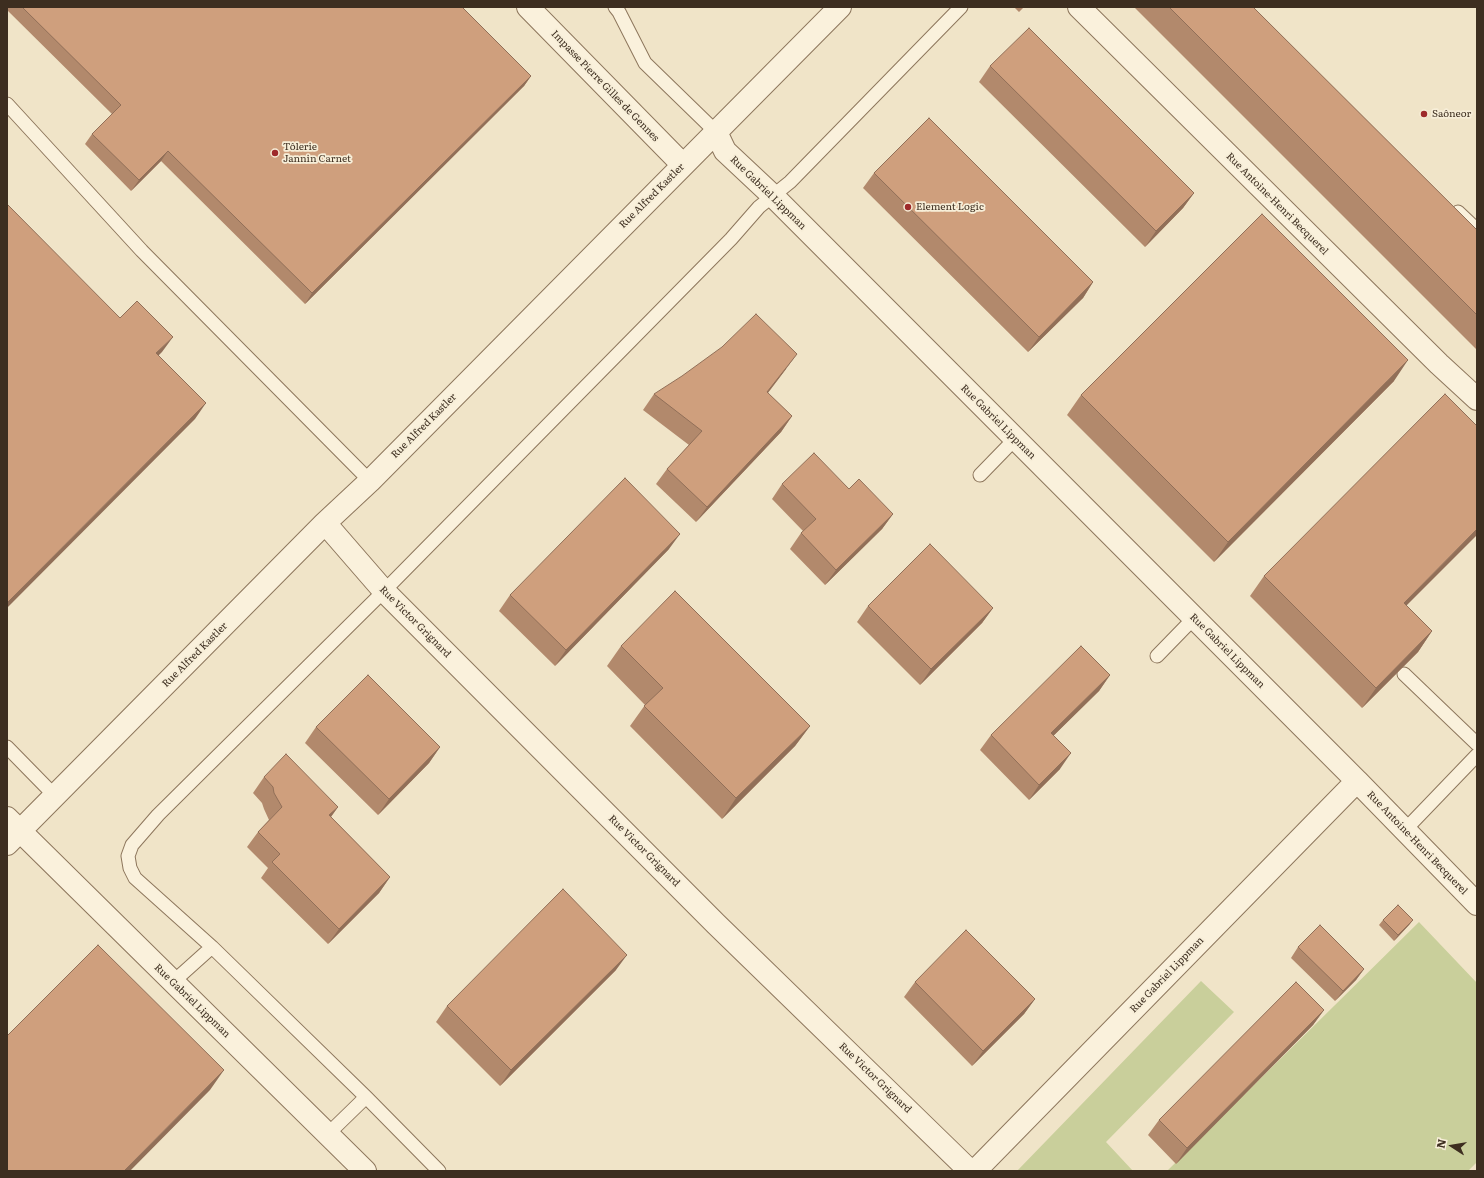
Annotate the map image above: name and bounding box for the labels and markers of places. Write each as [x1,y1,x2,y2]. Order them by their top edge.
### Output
place label: Saôneor [1432,108,1471,120]
marker: Saôneor [1419,109,1429,119]
place label: Tôlerie Jannin Carnet [283,141,351,164]
marker: Tôlerie Jannin Carnet [270,148,280,158]
place label: Element Logic [916,201,984,213]
marker: Element Logic [903,202,913,212]

